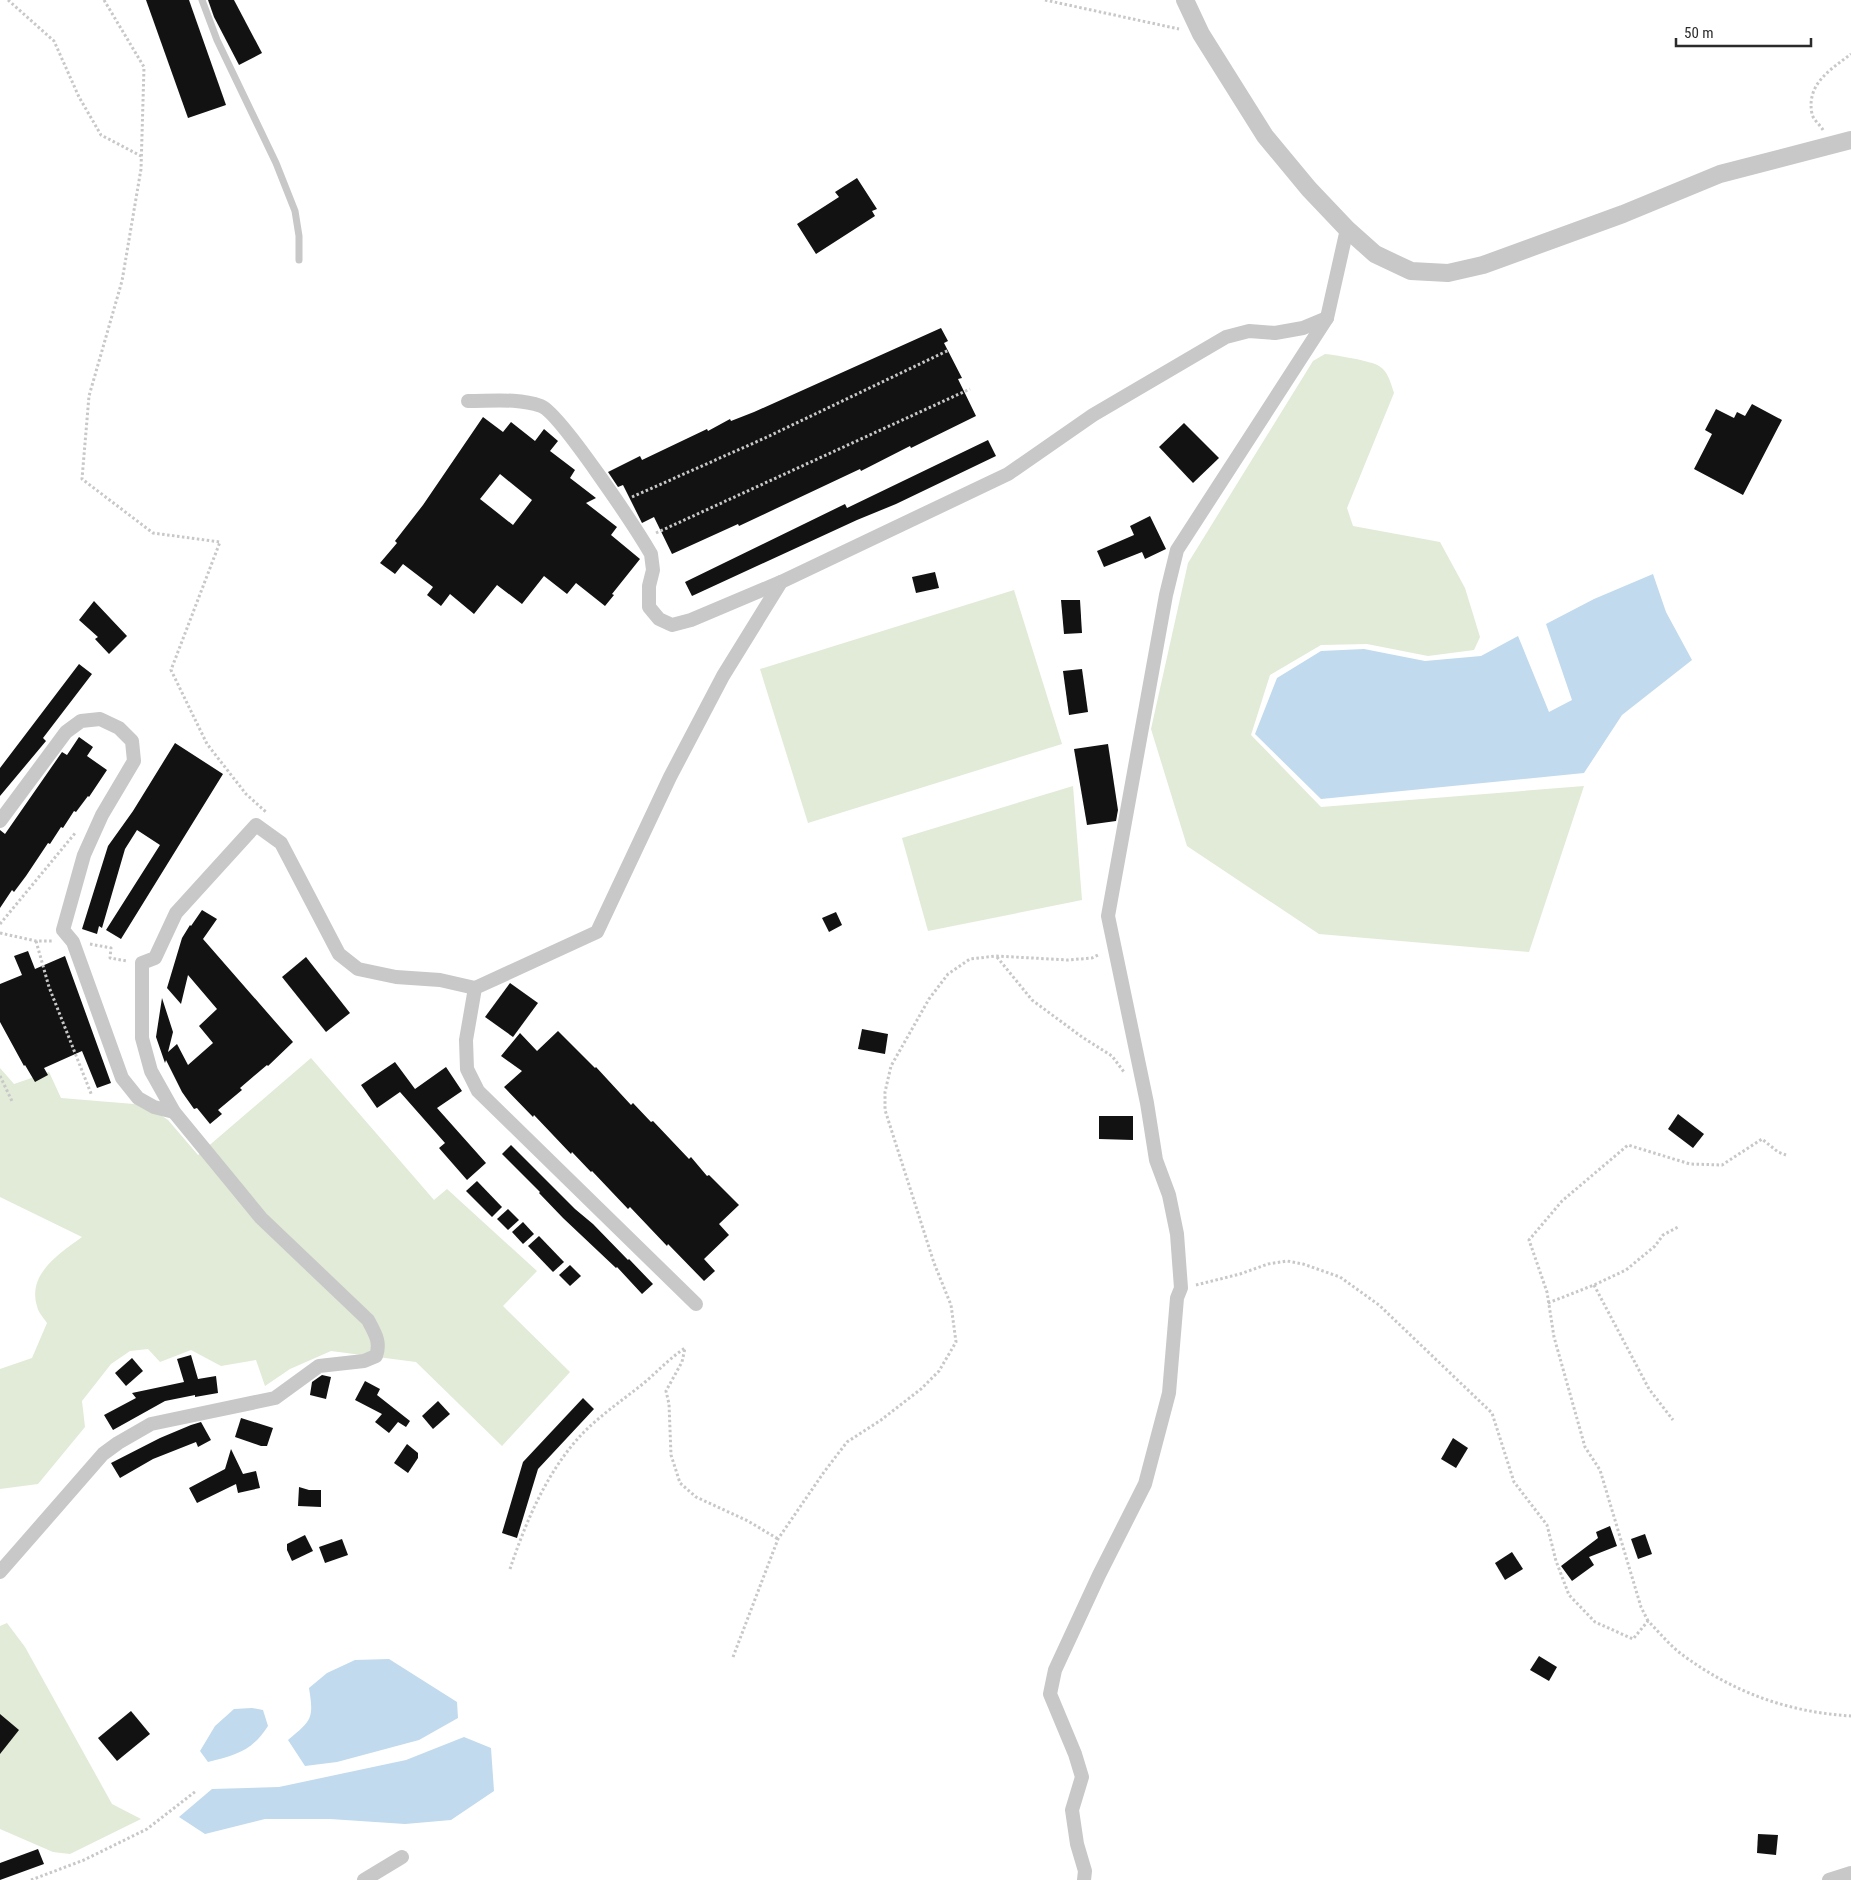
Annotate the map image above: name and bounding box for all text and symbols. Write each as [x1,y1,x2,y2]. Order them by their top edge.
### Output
scale bar [1676,15,1811,47]
text: 50 m [1684,24,1714,42]

